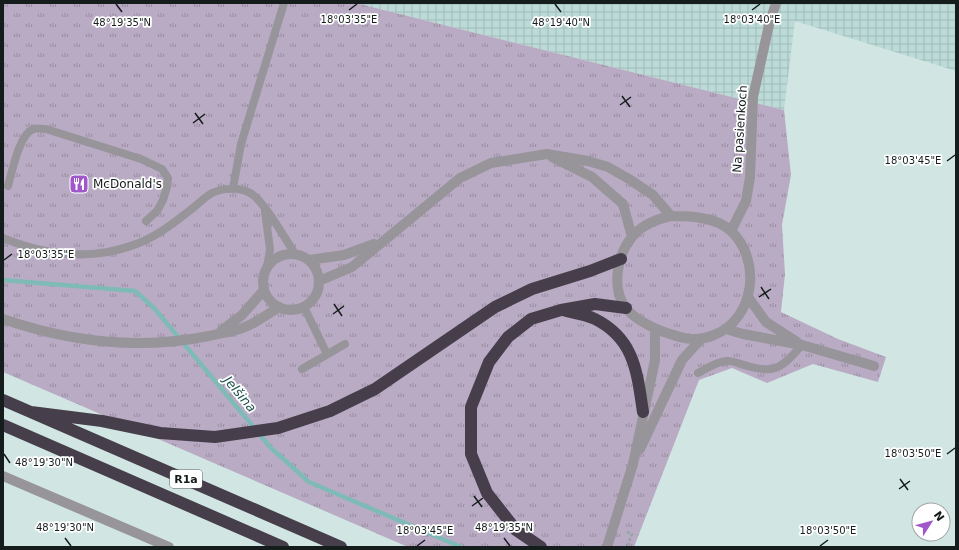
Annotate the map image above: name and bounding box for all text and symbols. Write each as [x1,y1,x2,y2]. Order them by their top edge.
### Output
text: 18°03'35"E [321,14,377,25]
text: 18°03'40"E [724,14,780,25]
text: 48°19'35"N [93,17,151,28]
text: 48°19'40"N [532,17,590,28]
street label: Na pasienkoch [730,85,750,173]
text: 18°03'45"E [885,155,941,166]
restaurant icon: McDonald's [68,173,90,195]
place label: McDonald's [93,177,162,191]
text: 18°03'35"E [18,249,74,260]
water label: Jelšina [219,371,259,415]
text: 18°03'50"E [885,448,941,459]
text: 48°19'30"N [15,457,73,468]
road number: R1a [170,470,202,488]
north arrow [911,502,951,542]
text: N [931,509,947,524]
text: 48°19'30"N [36,522,94,533]
text: 48°19'35"N [475,522,533,533]
text: 18°03'45"E [397,525,453,536]
text: 18°03'50"E [800,525,856,536]

